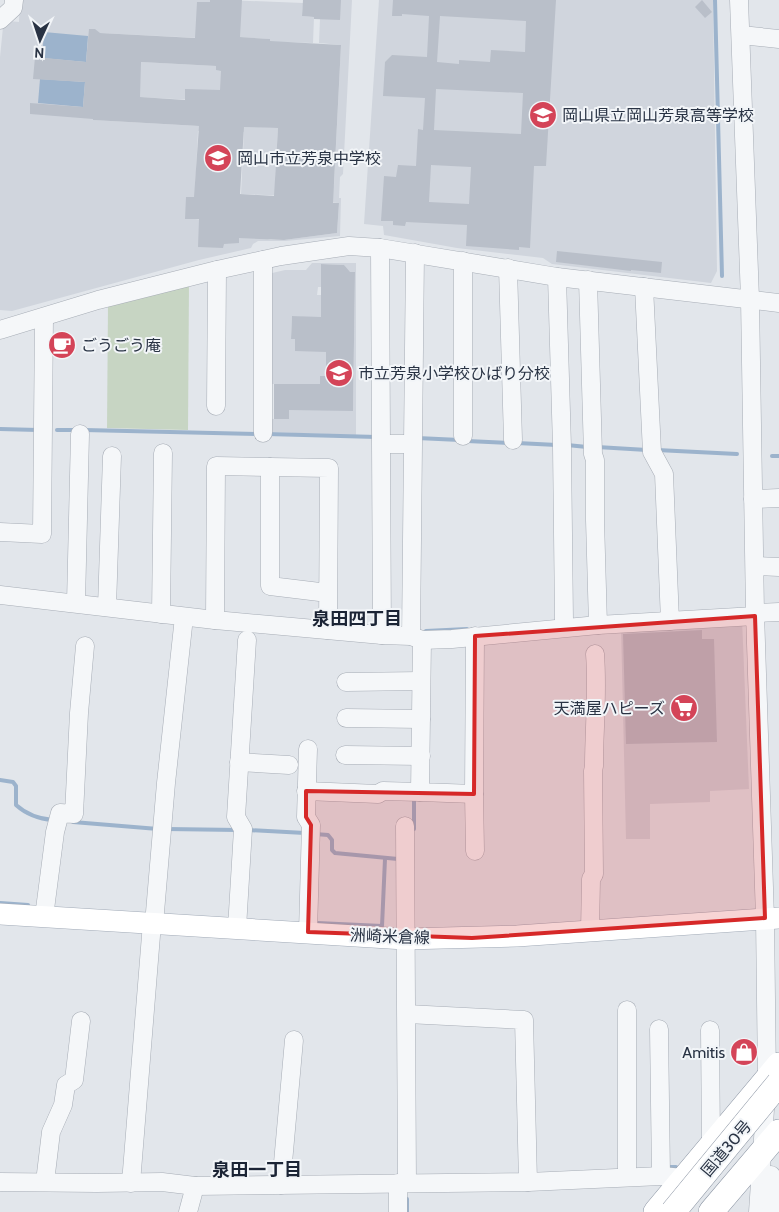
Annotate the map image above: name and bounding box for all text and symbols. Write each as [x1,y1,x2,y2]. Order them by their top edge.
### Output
north arrow [15,15,65,65]
text: N [34,44,45,62]
school or university icon: 岡山県立岡山芳泉高等学校 [528,100,558,130]
place label: 岡山県立岡山芳泉高等学校 [562,106,754,125]
school or university icon: 岡山市立芳泉中学校 [203,143,233,173]
place label: 岡山市立芳泉中学校 [237,149,381,168]
cafe icon: ごうごう庵 [47,330,77,360]
place label: ごうごう庵 [81,336,161,355]
school or university icon: 市立芳泉小学校ひばり分校 [324,358,354,388]
place label: 市立芳泉小学校ひばり分校 [358,364,550,383]
district label: 泉田四丁目 [312,608,402,630]
supermarket icon: 天満屋ハピーズ [669,693,699,723]
place label: 天満屋ハピーズ [554,699,665,718]
street label: 洲崎米倉線 [350,926,430,947]
shop icon: Amitis [729,1037,759,1067]
place label: Amitis [682,1043,725,1062]
street label: 国道30号 [697,1116,755,1180]
district label: 泉田一丁目 [212,1159,302,1181]

